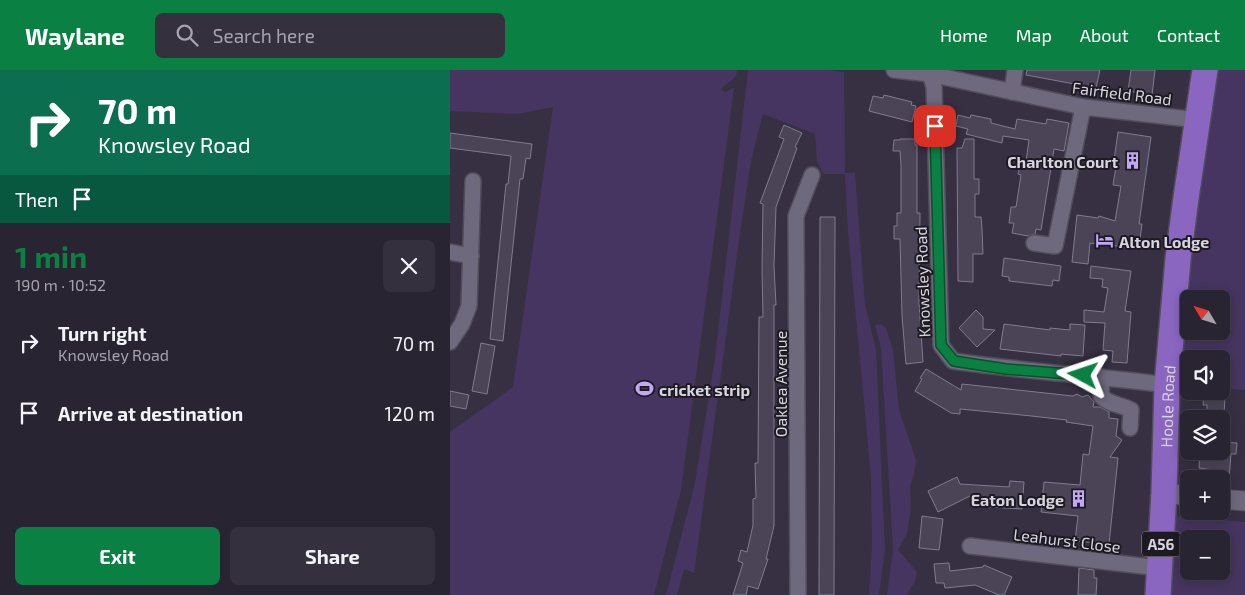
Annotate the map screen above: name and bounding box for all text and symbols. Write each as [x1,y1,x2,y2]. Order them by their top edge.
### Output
search box [155,13,505,58]
text: Waylane [25,21,125,50]
icon: search [173,21,201,49]
text: Search here [213,24,315,47]
text: Home [940,24,988,46]
text: Map [1016,24,1052,46]
text: About [1080,24,1129,46]
text: Contact [1157,24,1220,46]
street label: Fairfield Road [1071,77,1173,109]
text: 70 m [98,89,177,131]
icon: right [15,90,80,155]
pin [914,105,956,147]
icon: arrive [921,112,949,140]
text: Knowsley Road [98,131,251,157]
building icon: Charlton Court [1122,151,1142,171]
place label: Charlton Court [1007,152,1118,171]
icon: arrive [68,185,96,213]
text: Then [15,188,58,211]
street label: Knowsley Road [911,226,933,338]
hotel icon: Alton Lodge [1095,231,1115,251]
place label: Alton Lodge [1119,232,1209,251]
text: 1 min [15,238,87,274]
button: close [383,240,435,292]
text: 190 m · 10:52 [15,275,106,294]
north arrow [1180,290,1230,340]
map controls [1180,290,1230,580]
text: Turn right [58,322,146,345]
icon: right [15,329,43,357]
street label: Oaklea Avenue [771,331,790,437]
text: 70 m [393,332,435,355]
text: Knowsley Road [58,345,169,364]
position arrow [1056,348,1108,400]
button: sound [1180,350,1230,400]
street label: Hoole Road [1156,364,1178,448]
sports icon: cricket strip [635,379,655,399]
place label: cricket strip [659,380,750,399]
icon: arrive [15,399,43,427]
text: Arrive at destination [58,402,243,425]
text: 120 m [384,402,435,425]
button: layers [1180,410,1230,460]
button: + [1180,470,1230,520]
building icon: Eaton Lodge [1068,489,1088,509]
place label: Eaton Lodge [971,490,1064,509]
street label: Leahurst Close [1012,524,1122,556]
button: Exit [15,527,220,585]
button: Share [230,527,435,585]
button: − [1180,530,1230,580]
road number: A56 [1142,532,1180,556]

